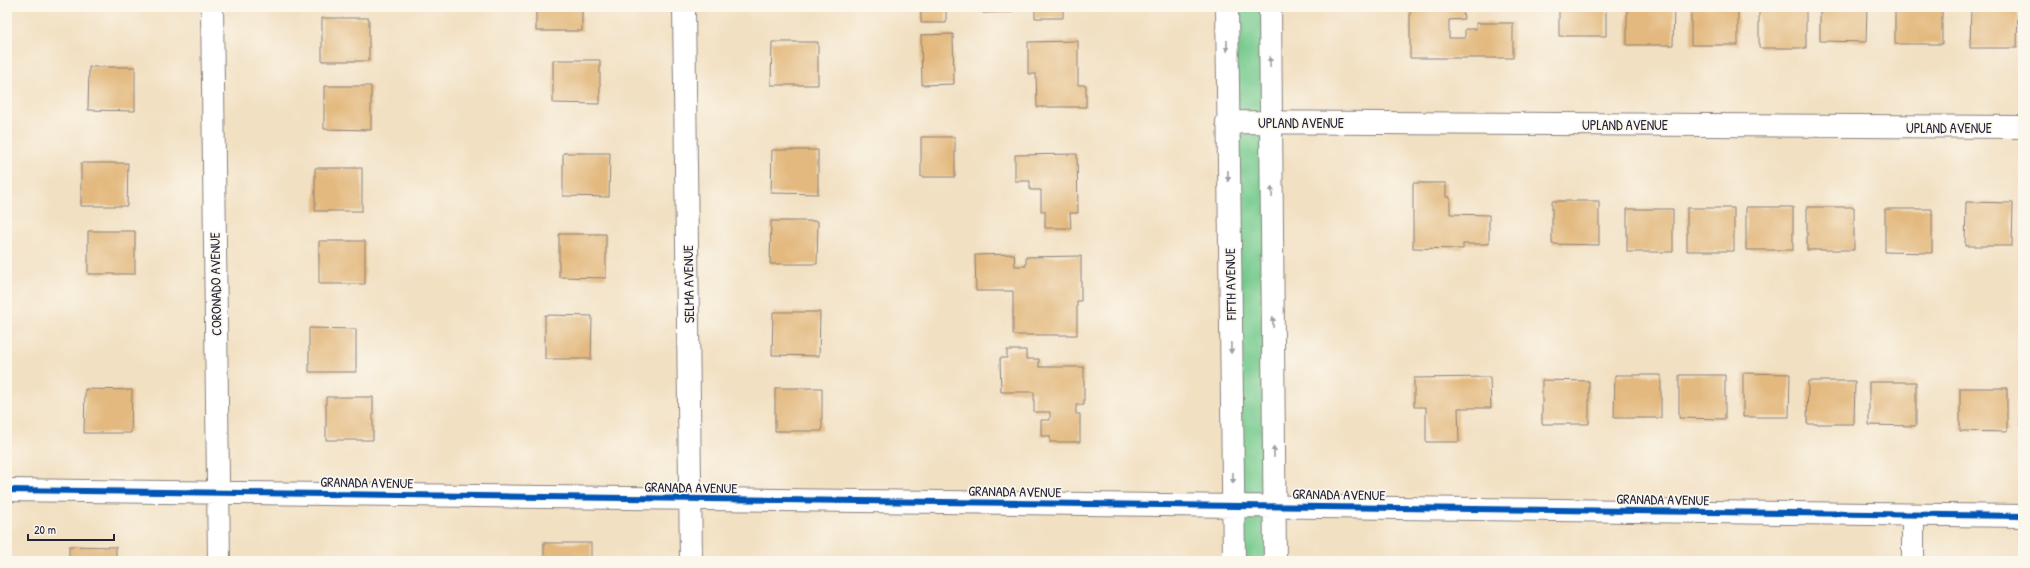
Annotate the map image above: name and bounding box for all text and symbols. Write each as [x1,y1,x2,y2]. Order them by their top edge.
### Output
one-way arrow [1224,40,1230,53]
one-way arrow [1267,55,1273,68]
street label: UPLAND AVENUE [1258,113,1344,132]
street label: UPLAND AVENUE [1582,115,1668,134]
street label: UPLAND AVENUE [1906,118,1992,137]
one-way arrow [1225,170,1231,183]
one-way arrow [1269,185,1275,198]
street label: CORONADO AVENUE [205,232,225,336]
street label: SELMA AVENUE [678,245,698,323]
street label: FIFTH AVENUE [1220,248,1240,321]
one-way arrow [1270,315,1276,328]
one-way arrow [1228,342,1234,355]
one-way arrow [1271,445,1277,458]
street label: GRANADA AVENUE [320,472,414,492]
one-way arrow [1230,472,1236,485]
street label: GRANADA AVENUE [644,477,738,497]
street label: GRANADA AVENUE [968,481,1062,501]
street label: GRANADA AVENUE [1292,484,1386,504]
street label: GRANADA AVENUE [1616,489,1710,509]
scale bar [28,516,114,542]
text: 20 m [34,521,56,538]

